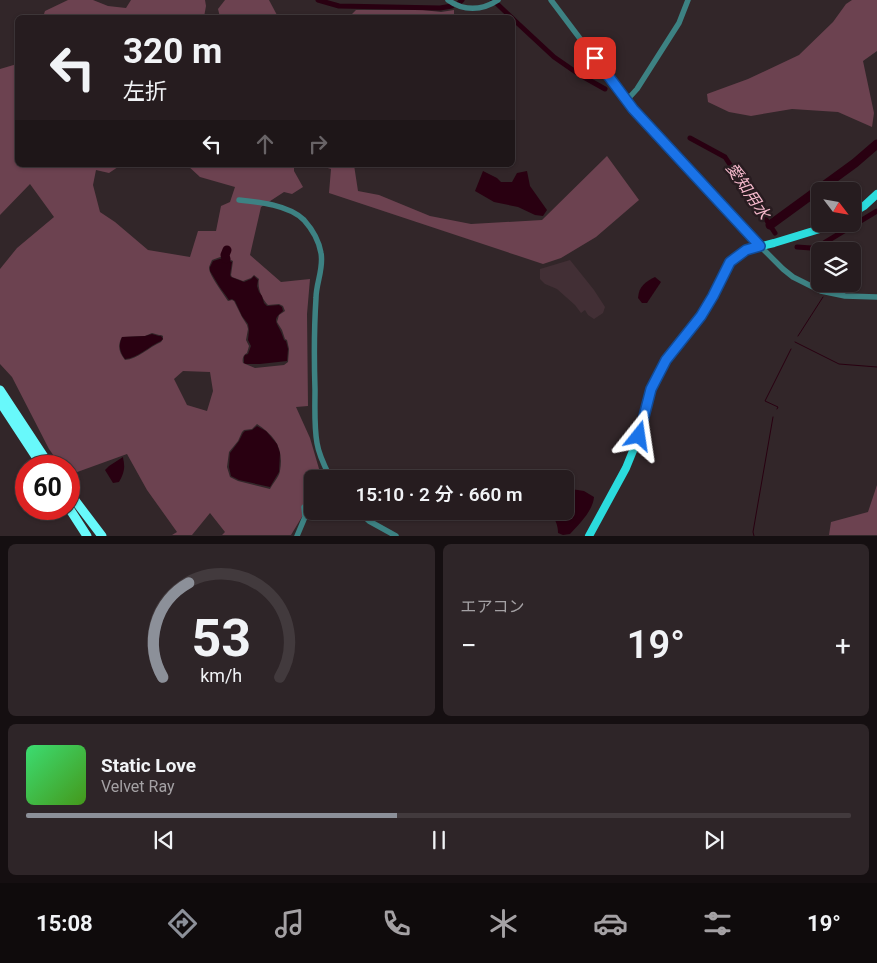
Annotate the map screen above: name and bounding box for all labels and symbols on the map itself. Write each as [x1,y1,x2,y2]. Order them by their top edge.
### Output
pin [574,37,616,79]
water label: 愛知用水 [722,159,775,224]
north arrow [811,182,861,232]
position arrow [612,409,664,461]
speed limit sign: 60 [15,455,80,520]

